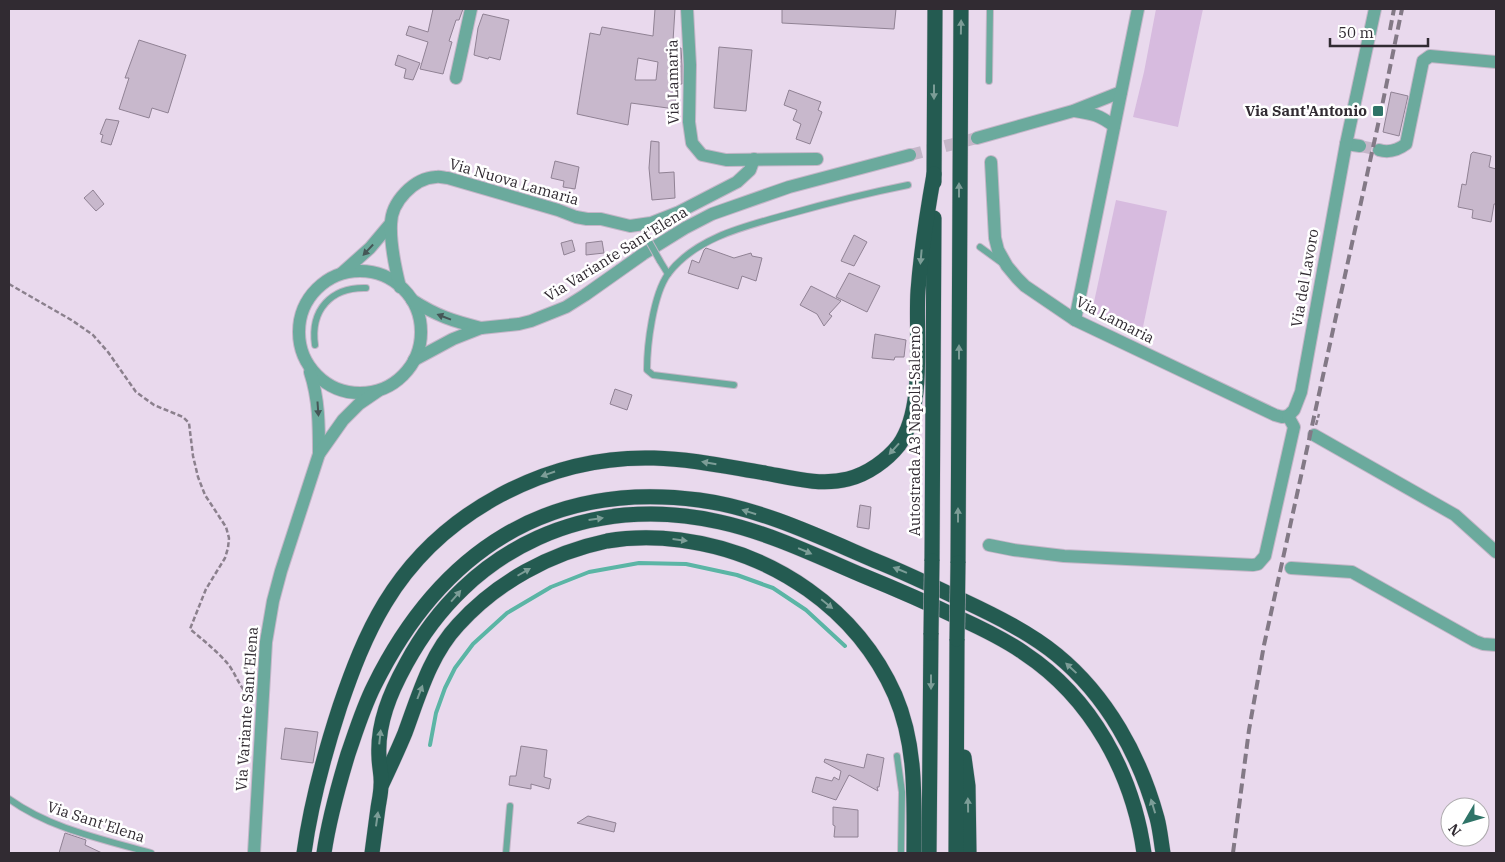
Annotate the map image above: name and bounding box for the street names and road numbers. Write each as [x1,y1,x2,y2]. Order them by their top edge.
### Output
street label: Via Lamaria [662,39,683,125]
street label: Via Nuova Lamaria [447,154,581,209]
street label: Via Variante Sant'Elena [541,202,691,305]
street label: Via del Lavoro [1287,227,1323,329]
street label: Via Lamaria [1073,292,1157,347]
street label: Autostrada A3 Napoli-Salerno [905,326,924,536]
street label: Via Variante Sant'Elena [231,626,262,792]
street label: Via Sant'Elena [45,797,147,846]

